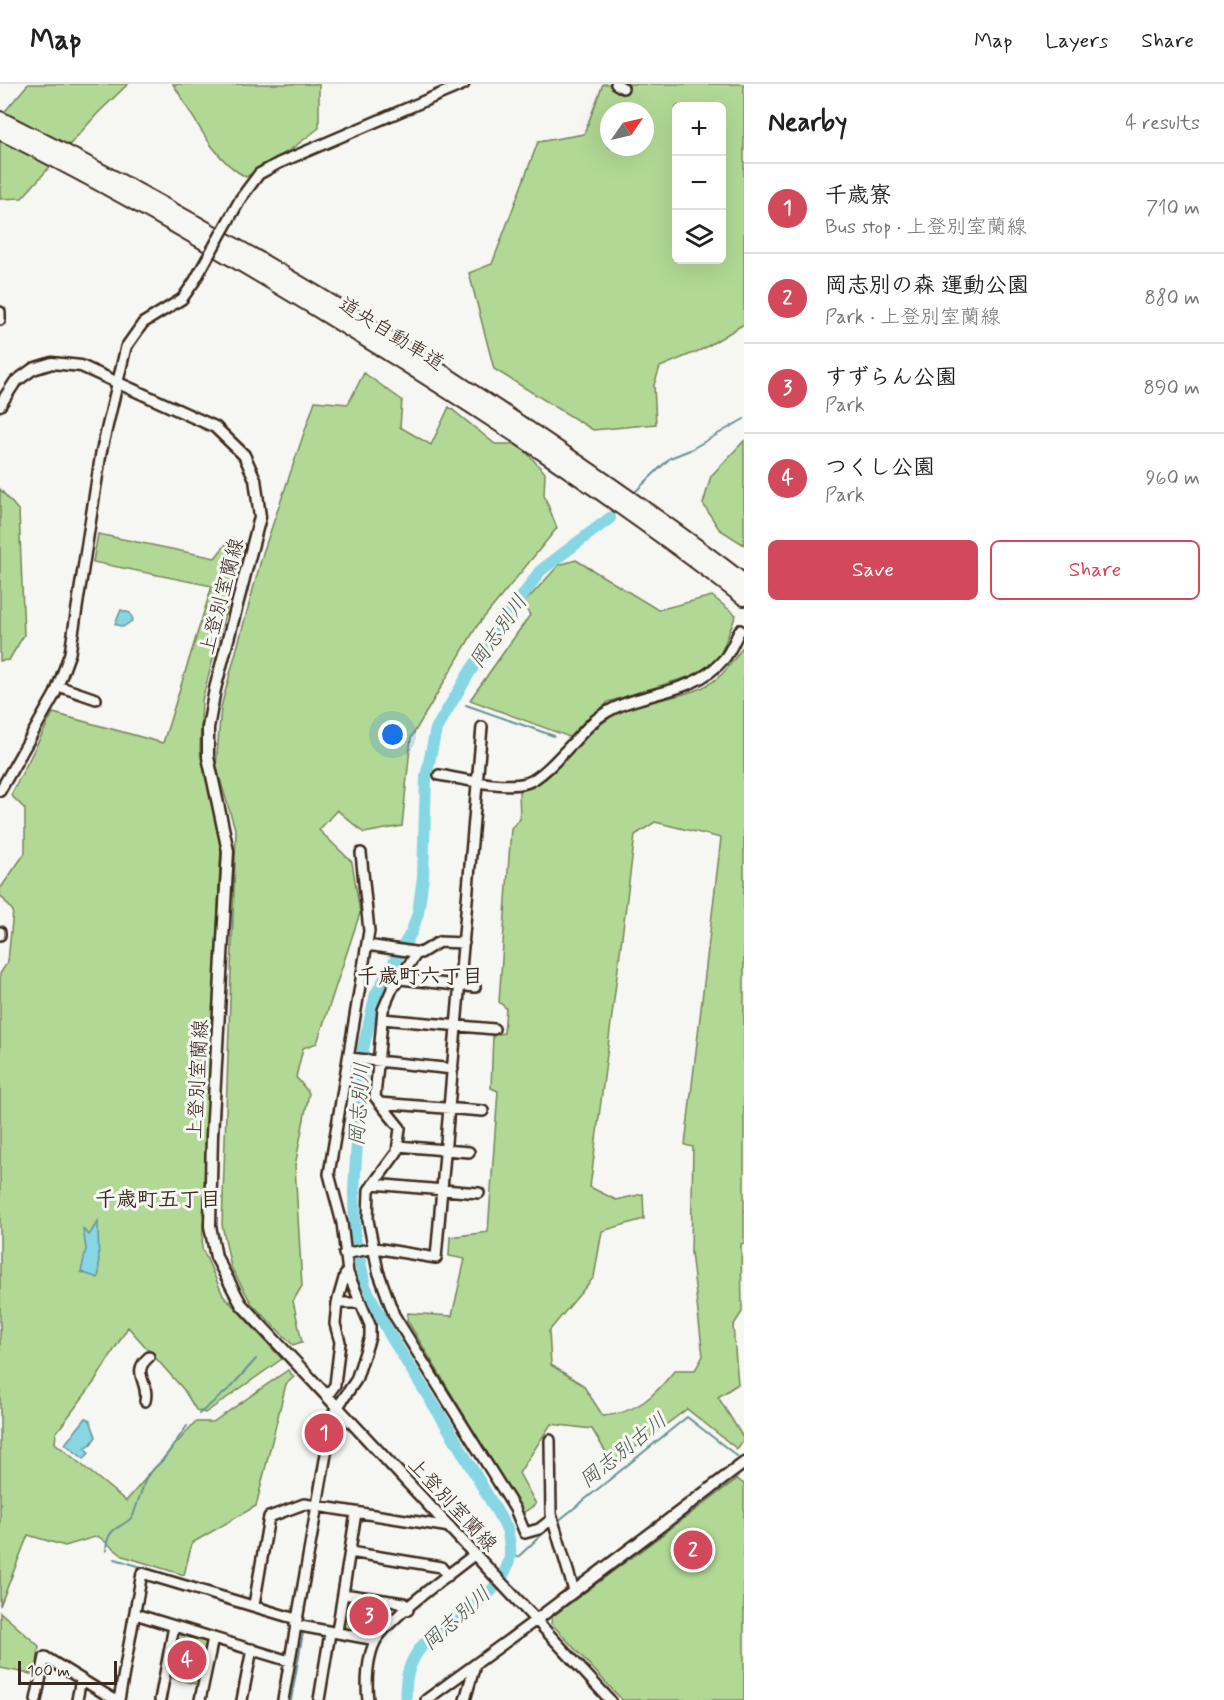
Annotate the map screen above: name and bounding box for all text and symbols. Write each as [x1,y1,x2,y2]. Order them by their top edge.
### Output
text: Map [30,23,81,60]
text: Map [974,27,1012,55]
text: Layers [1045,27,1108,55]
text: Share [1141,27,1194,55]
north arrow [600,102,654,156]
map controls [672,102,726,264]
button: + [672,102,726,156]
text: Nearby [768,106,847,140]
text: 4 results [1125,110,1200,137]
button: − [672,156,726,210]
text: 千歳寮 [825,182,891,210]
text: 1 [783,195,792,222]
text: 710 m [1146,195,1200,222]
button: layers [672,210,726,264]
text: Bus stop · 上登別室蘭線 [825,214,1027,241]
text: 岡志別の森 運動公園 [825,272,1029,300]
text: 2 [783,285,792,312]
text: 880 m [1144,285,1200,312]
street label: 道央自動車道 [333,291,449,378]
text: Park · 上登別室蘭線 [825,304,1000,331]
text: すずらん公園 [825,364,957,392]
text: 3 [783,375,792,402]
text: 890 m [1143,375,1200,402]
text: Park [825,392,865,419]
text: つくし公園 [825,454,935,482]
text: 4 [782,465,793,492]
text: 960 m [1146,465,1200,492]
text: Park [825,482,865,509]
street label: 上登別室蘭線 [194,535,251,658]
button: Save [768,540,978,600]
button: Share [990,540,1200,600]
water label: 岡志別川 [463,589,534,674]
your location [378,720,407,749]
district label: 千歳町六丁目 [357,963,483,991]
street label: 上登別室蘭線 [182,1018,215,1140]
water label: 岡志別川 [343,1061,377,1147]
district label: 千歳町五丁目 [95,1186,221,1214]
water label: 岡志別古川 [574,1407,673,1495]
pin: 1 [304,1410,344,1456]
street label: 上登別室蘭線 [401,1452,503,1558]
pin: 2 [674,1528,712,1572]
water label: 岡志別川 [416,1580,497,1657]
pin: 3 [350,1594,388,1639]
pin: 4 [168,1638,207,1682]
scale bar [18,1658,117,1686]
text: 100 m [27,1661,70,1682]

